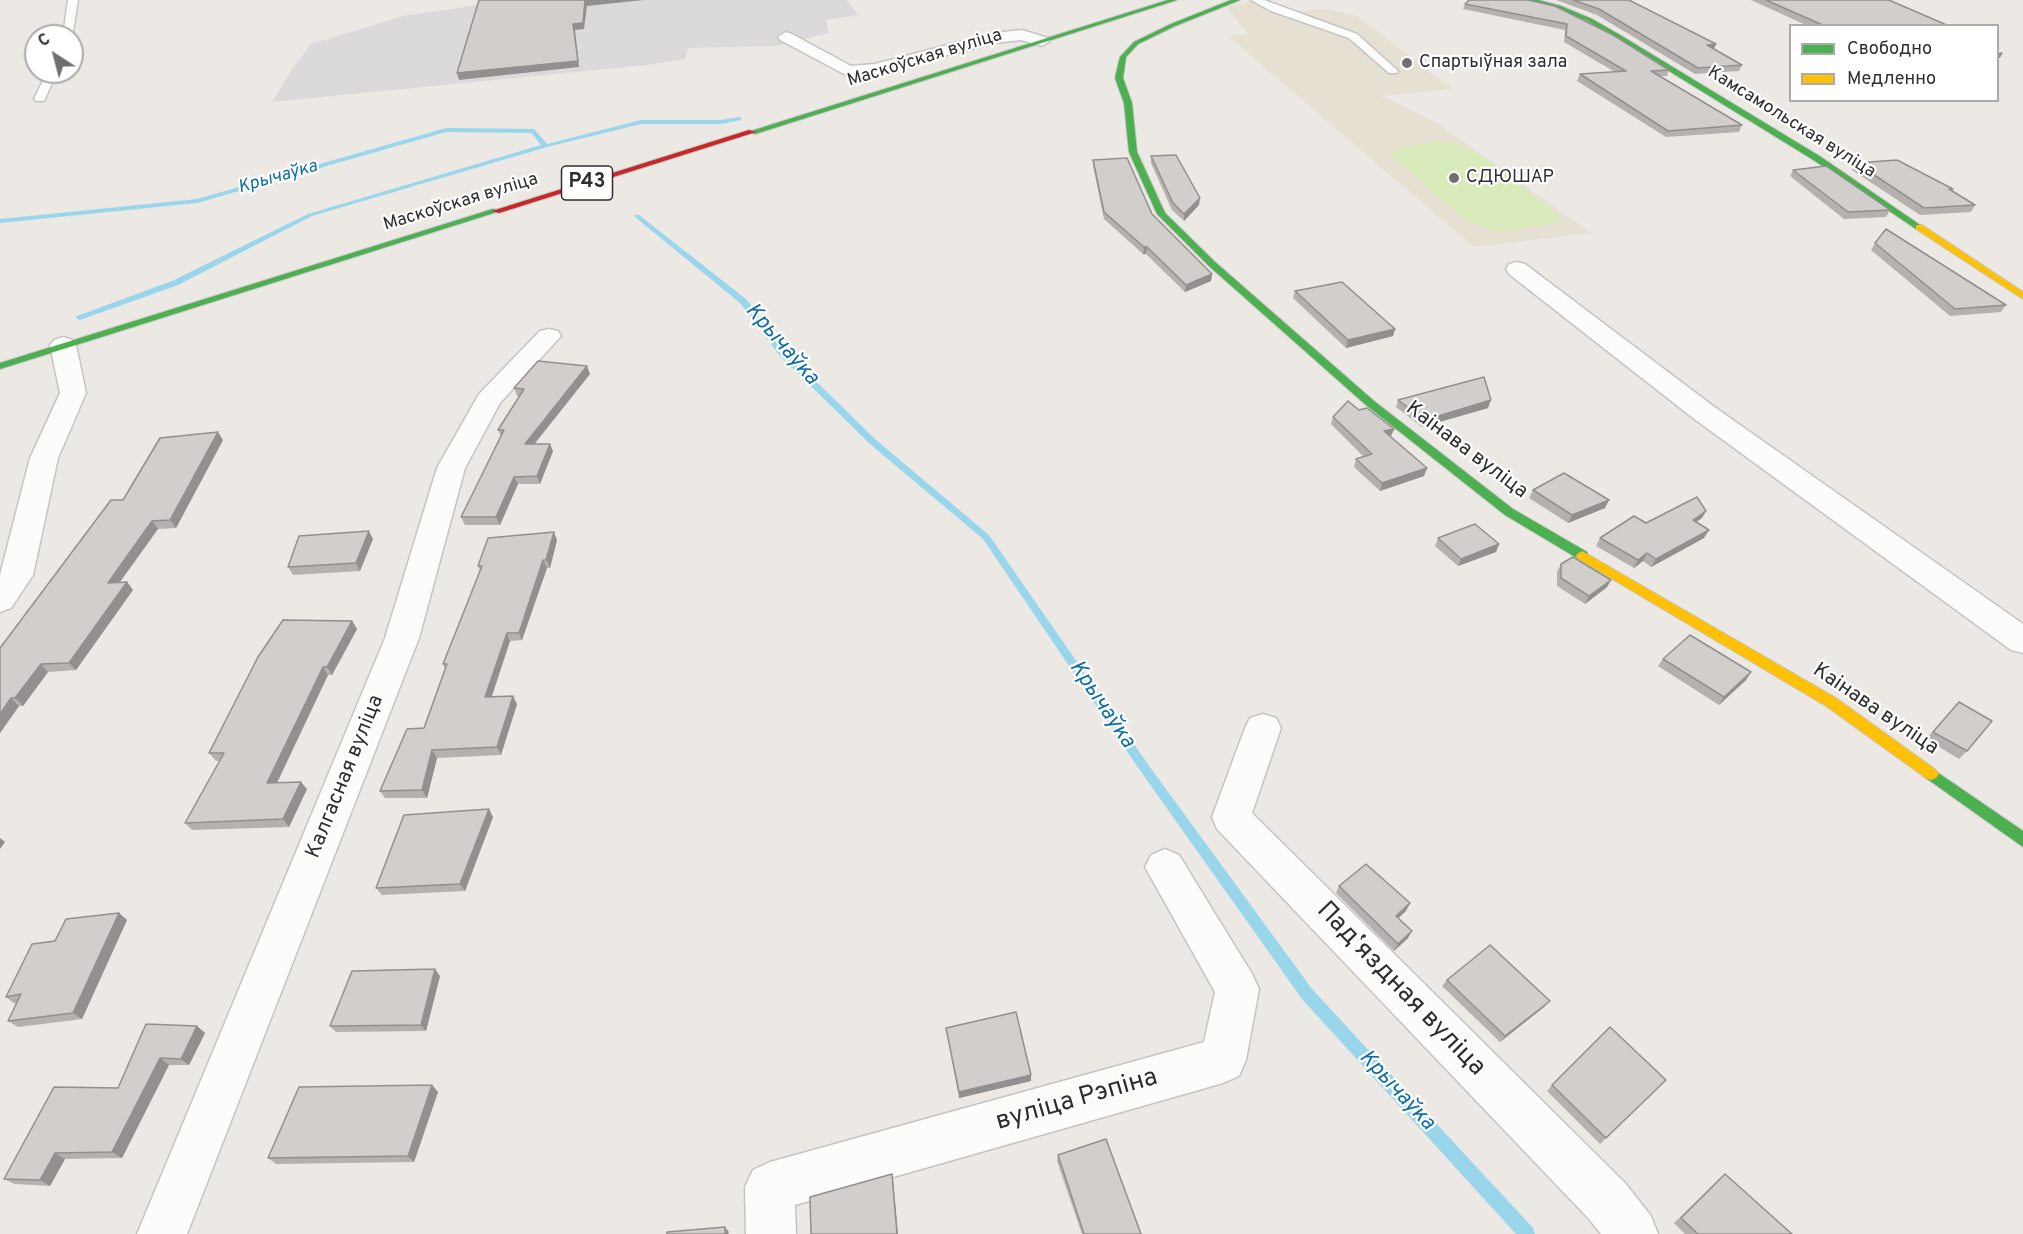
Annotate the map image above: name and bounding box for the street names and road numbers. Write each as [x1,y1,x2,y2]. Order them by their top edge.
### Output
street label: Маскоўская вуліца [845,25,1005,93]
street label: Камсамольская вуліца [1703,62,1879,184]
road number: Р43 [562,166,612,200]
street label: Маскоўская вуліца [381,169,541,237]
street label: Каінава вуліца [1400,397,1532,505]
street label: Каінава вуліца [1807,659,1943,761]
street label: Калгасная вуліца [302,692,390,862]
street label: Падʼяздная вуліца [1309,896,1491,1084]
street label: вуліца Рэпіна [992,1063,1162,1139]

